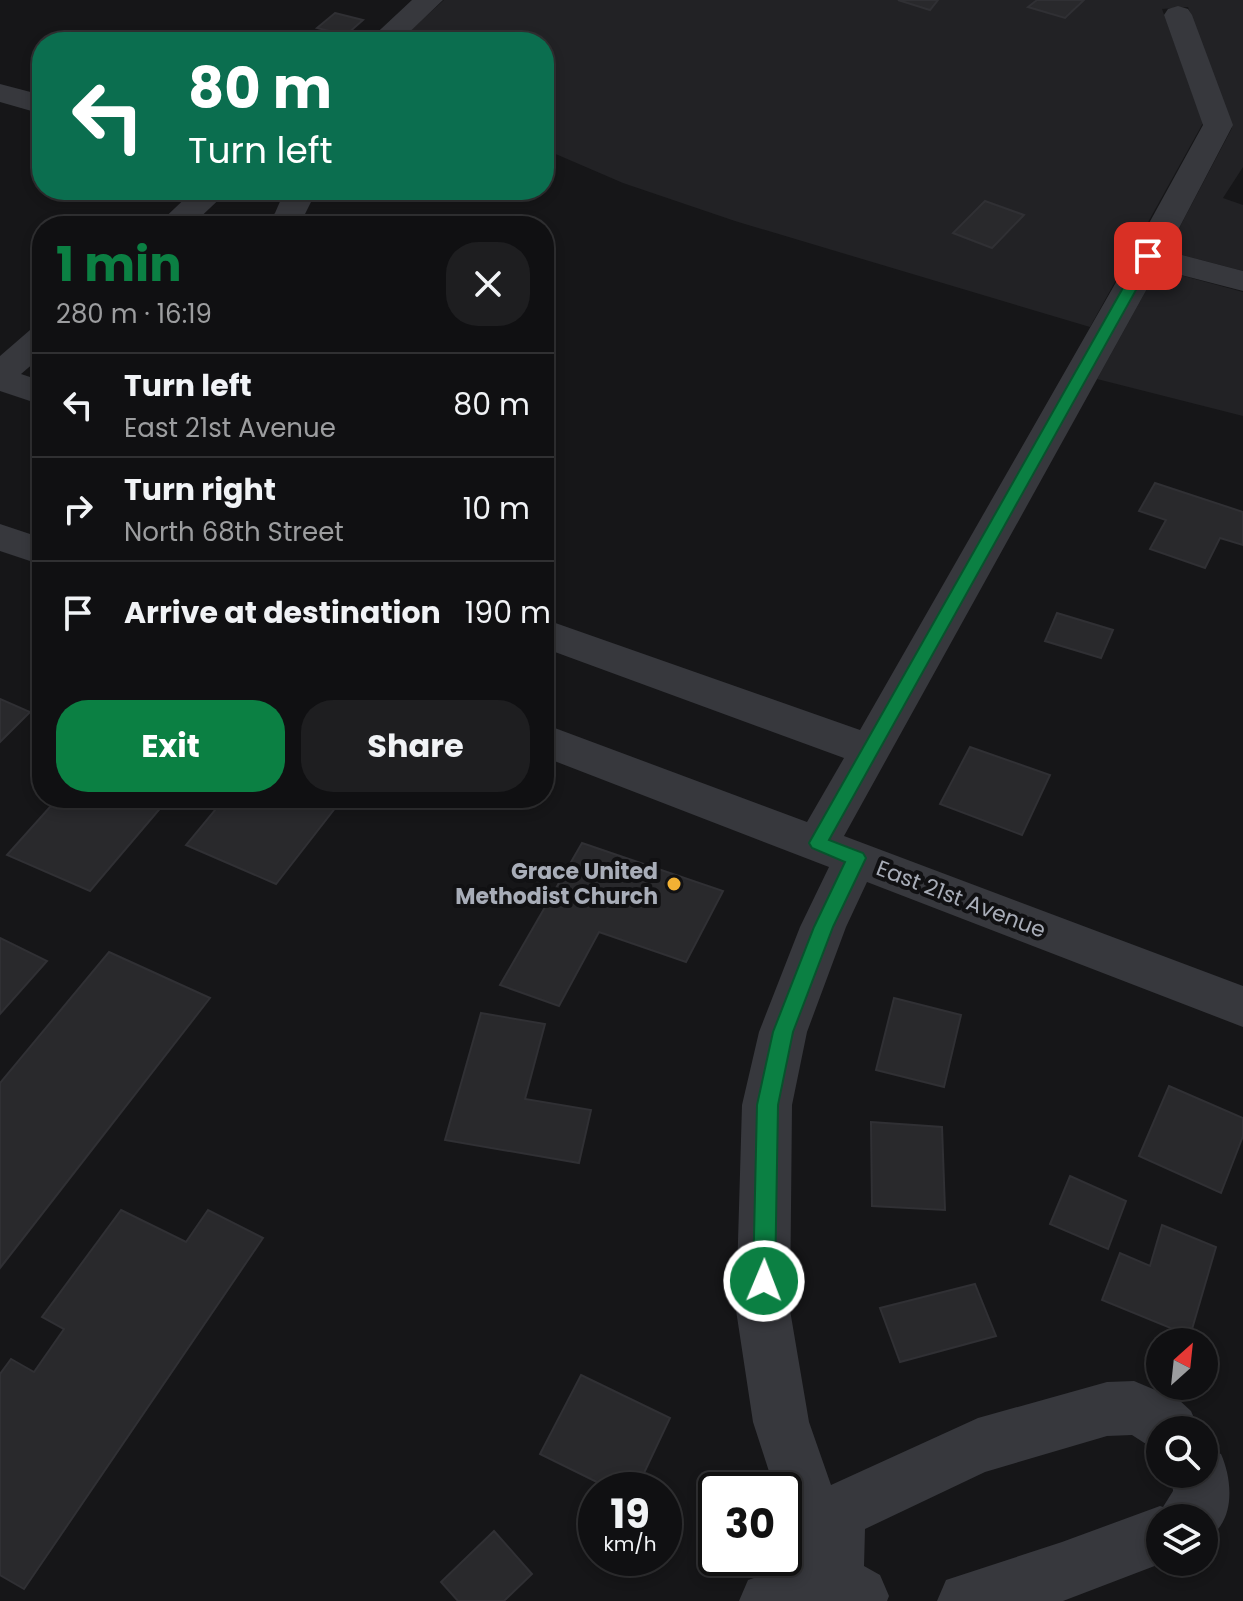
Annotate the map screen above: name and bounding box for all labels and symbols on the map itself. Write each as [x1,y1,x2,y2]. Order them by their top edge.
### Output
pin [1114,222,1182,290]
street label: East 21st Avenue [872,852,1050,946]
place label: Grace United Methodist Church [455,856,658,912]
marker: Grace United Methodist Church [665,875,683,893]
position arrow [722,1239,806,1323]
north arrow [1146,1328,1218,1400]
speed limit sign: 30 [698,1472,802,1576]

